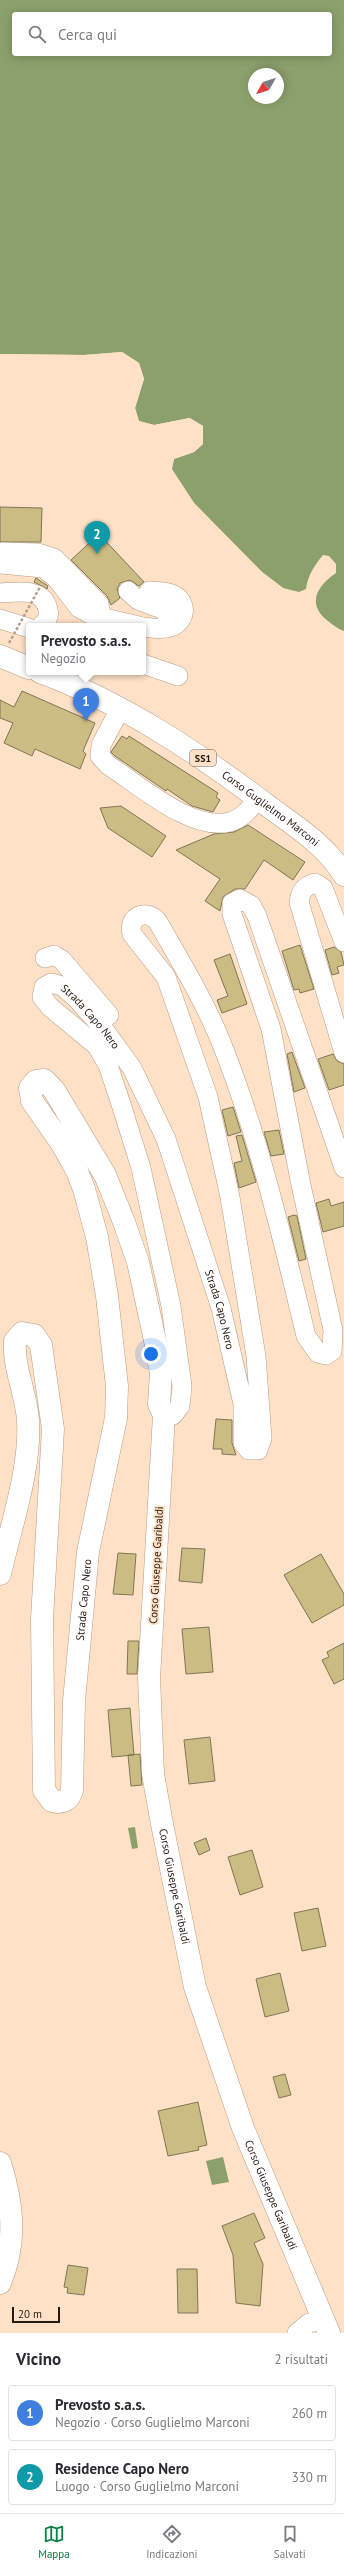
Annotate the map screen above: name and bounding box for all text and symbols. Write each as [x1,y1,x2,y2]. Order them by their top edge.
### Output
search box [12,12,332,56]
icon: search [26,23,48,45]
text: Cerca qui [58,25,117,44]
north arrow [248,68,284,104]
pin: 2 [84,521,110,554]
popup [26,623,146,675]
text: Prevosto s.a.s. [41,631,131,650]
text: Negozio [41,650,86,667]
pin: 1 [73,688,99,721]
road number: SS1 [190,750,216,766]
street label: Corso Guglielmo Marconi [219,768,322,849]
street label: Strada Capo Nero [58,981,123,1052]
street label: Strada Capo Nero [202,1268,237,1351]
your location [141,1344,161,1364]
street label: Corso Giuseppe Garibaldi [146,1506,166,1624]
street label: Strada Capo Nero [73,1558,94,1641]
street label: Corso Giuseppe Garibaldi [156,1827,193,1946]
street label: Corso Giuseppe Garibaldi [242,2138,300,2252]
scale bar [12,2305,60,2324]
text: 20 m [18,2307,42,2321]
text: Vicino [16,2348,61,2370]
text: 2 risultati [275,2351,328,2368]
text: Prevosto s.a.s. [55,2395,145,2414]
text: 1 [26,2405,34,2422]
text: 260 m [292,2405,327,2422]
text: Negozio · Corso Guglielmo Marconi [55,2414,250,2431]
text: Residence Capo Nero [55,2459,189,2478]
text: 2 [26,2469,34,2486]
text: 330 m [292,2469,327,2486]
text: Luogo · Corso Guglielmo Marconi [55,2478,239,2495]
tab: Mappa [38,2523,70,2561]
tab: Indicazioni [146,2523,197,2561]
tab: Salvati [274,2523,306,2561]

